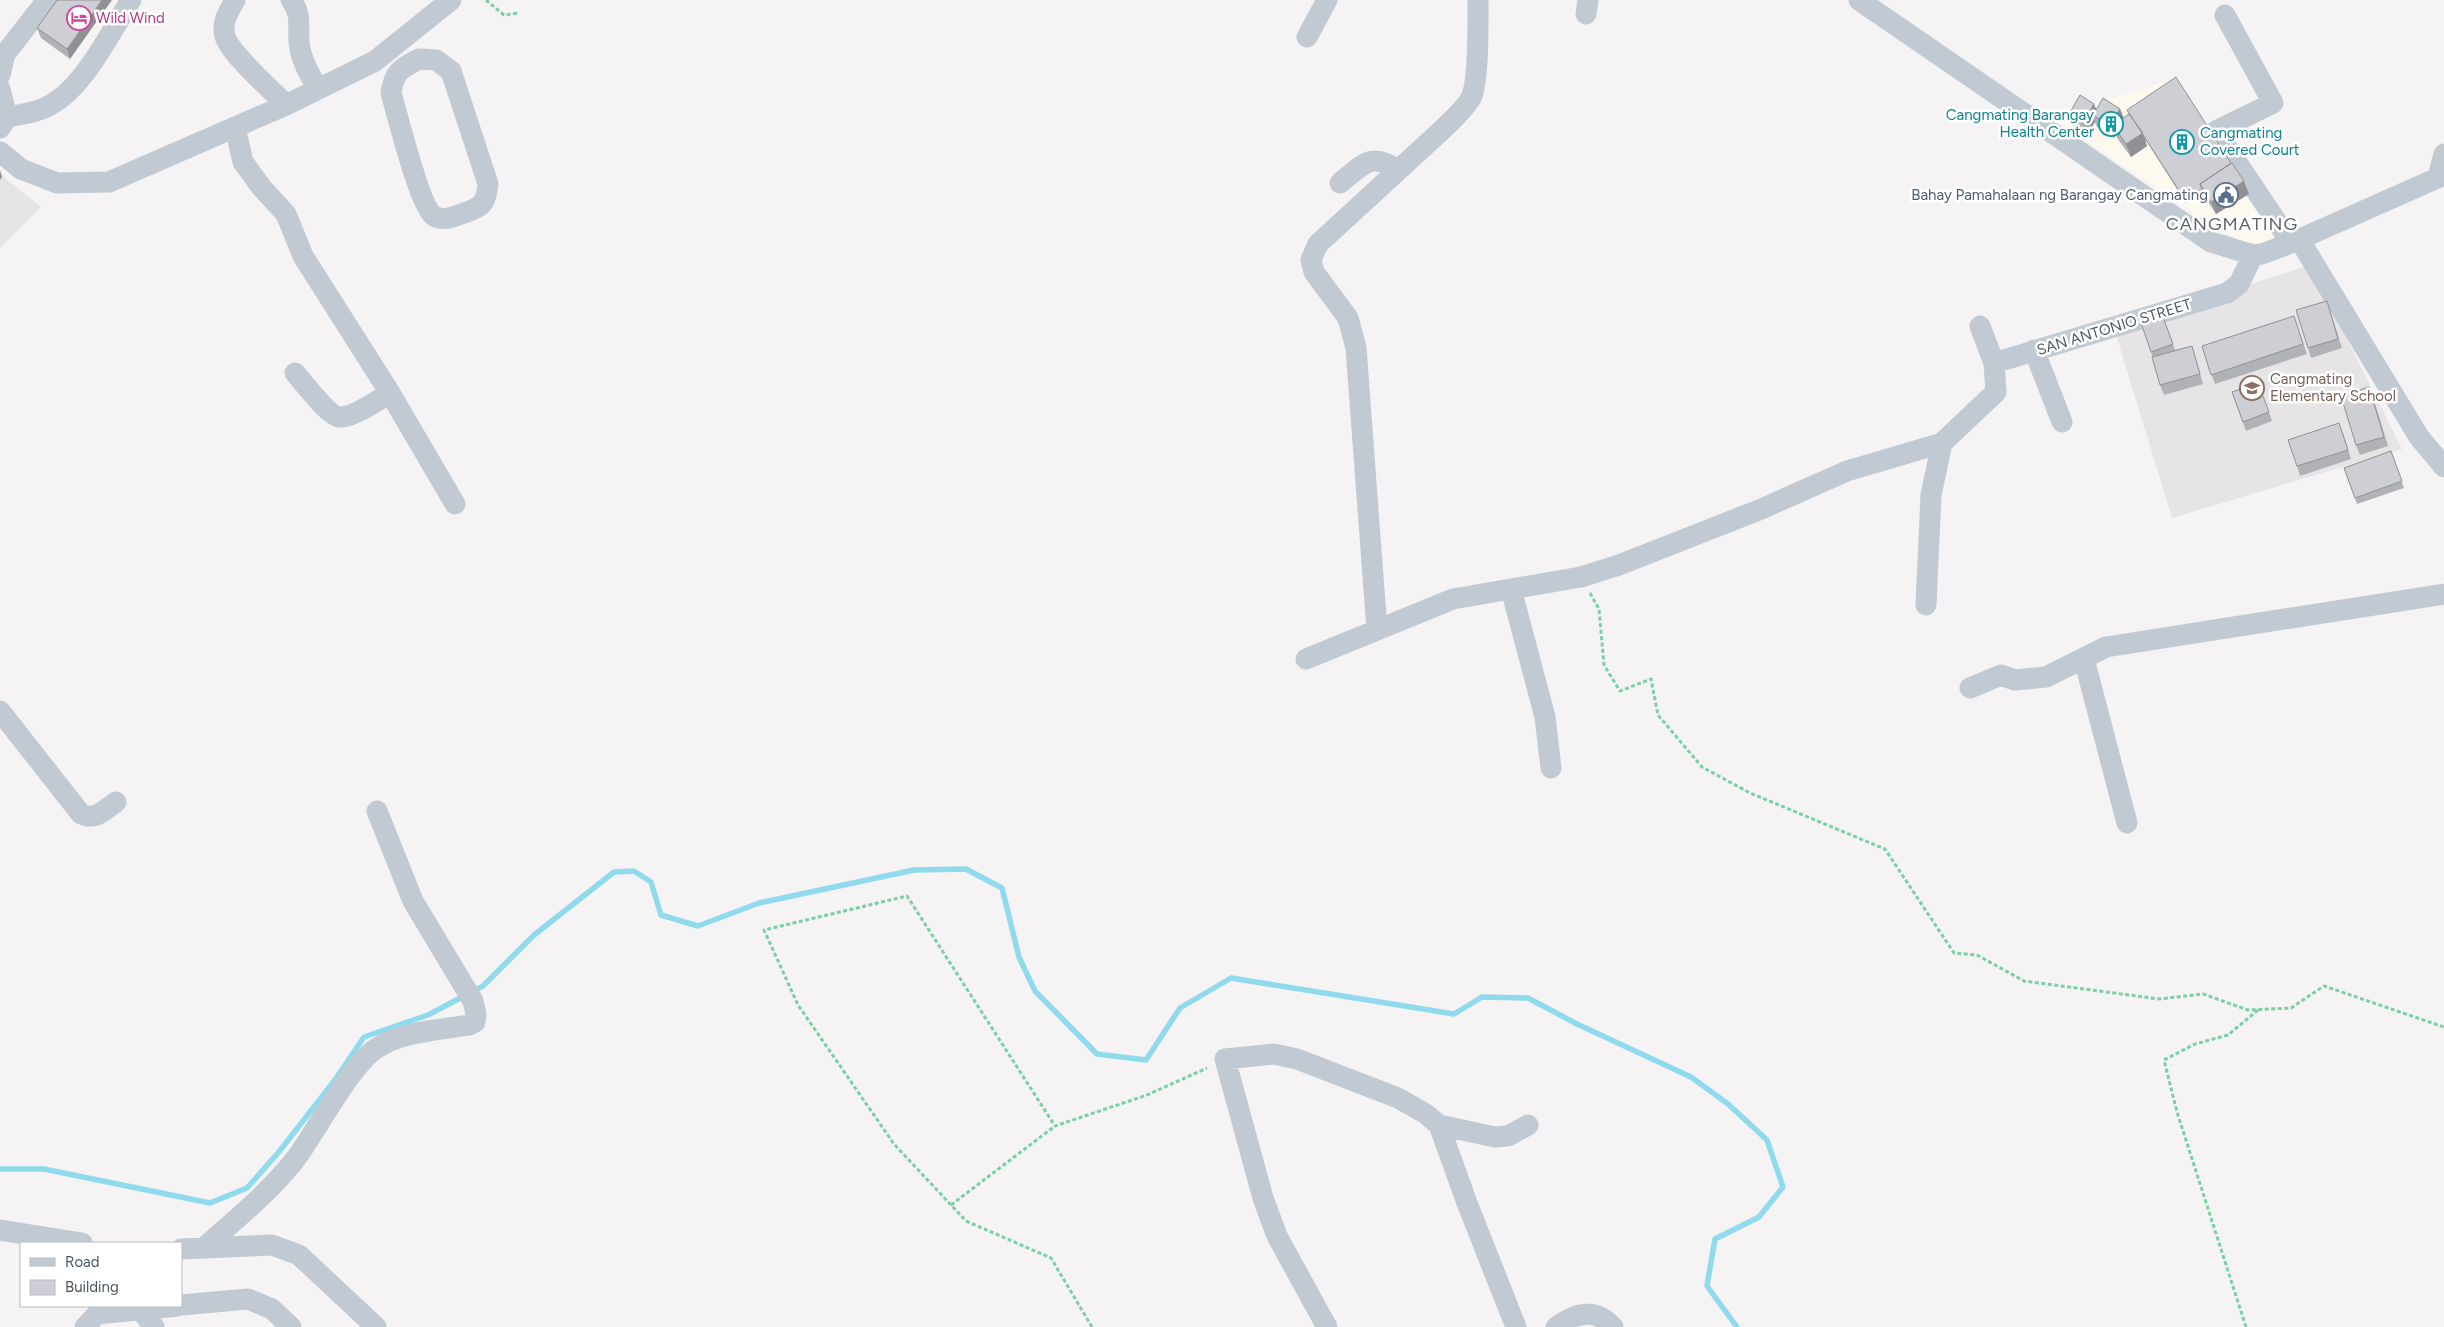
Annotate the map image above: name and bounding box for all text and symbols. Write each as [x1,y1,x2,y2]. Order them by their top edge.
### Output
hotel icon: Wild Wind [66,5,92,31]
place label: Wild Wind [96,9,165,27]
place label: Cangmating Barangay Health Center [1946,106,2094,141]
building icon: Cangmating Barangay Health Center [2098,111,2124,137]
place label: Cangmating Covered Court [2200,124,2300,159]
building icon: Cangmating Covered Court [2169,129,2195,155]
public building icon: Bahay Pamahalaan ng Barangay Cangmating [2213,182,2239,208]
place label: Bahay Pamahalaan ng Barangay Cangmating [1911,186,2208,204]
district label: CANGMATING [2166,213,2298,235]
street label: SAN ANTONIO STREET [2035,295,2194,359]
place label: Cangmating Elementary School [2270,370,2396,405]
school or university icon: Cangmating Elementary School [2239,375,2265,401]
legend [20,1242,182,1307]
text: Road [65,1253,100,1271]
text: Building [65,1278,119,1296]

